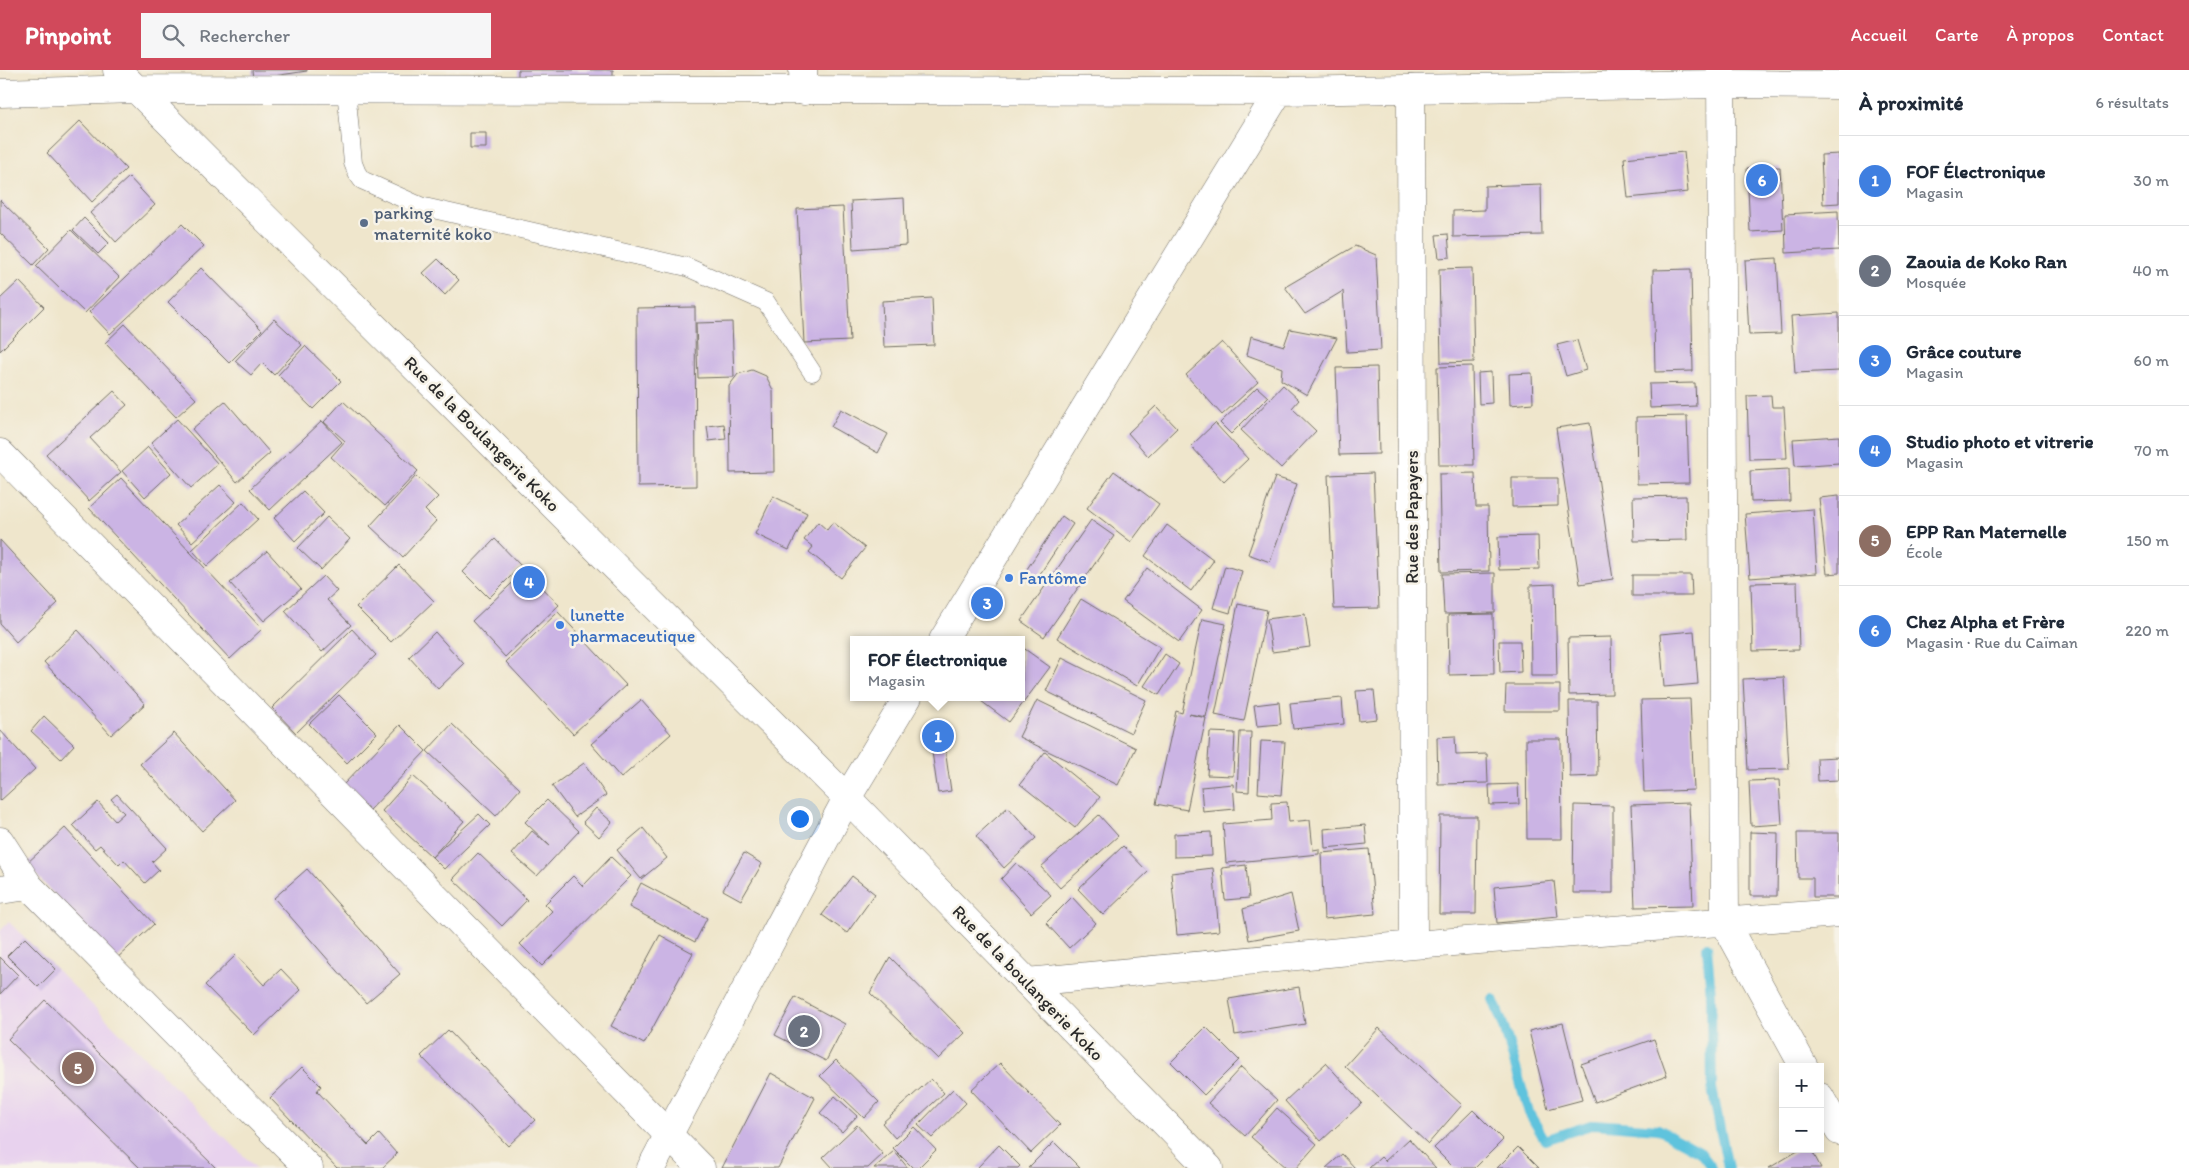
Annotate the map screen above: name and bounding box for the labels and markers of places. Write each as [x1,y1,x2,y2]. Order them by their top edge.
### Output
pin: 6 [1746,161,1778,199]
place label: parking maternité koko [374,202,492,245]
marker: parking maternité koko [358,217,370,229]
pin: 4 [513,563,545,601]
place label: Fantôme [1019,567,1087,589]
marker: Fantôme [1003,572,1015,584]
pin: 3 [971,584,1003,622]
place label: lunette pharmaceutique [570,604,695,647]
marker: lunette pharmaceutique [554,619,566,631]
pin: 1 [922,717,954,755]
pin: 2 [788,1012,820,1050]
pin: 5 [62,1049,94,1087]

